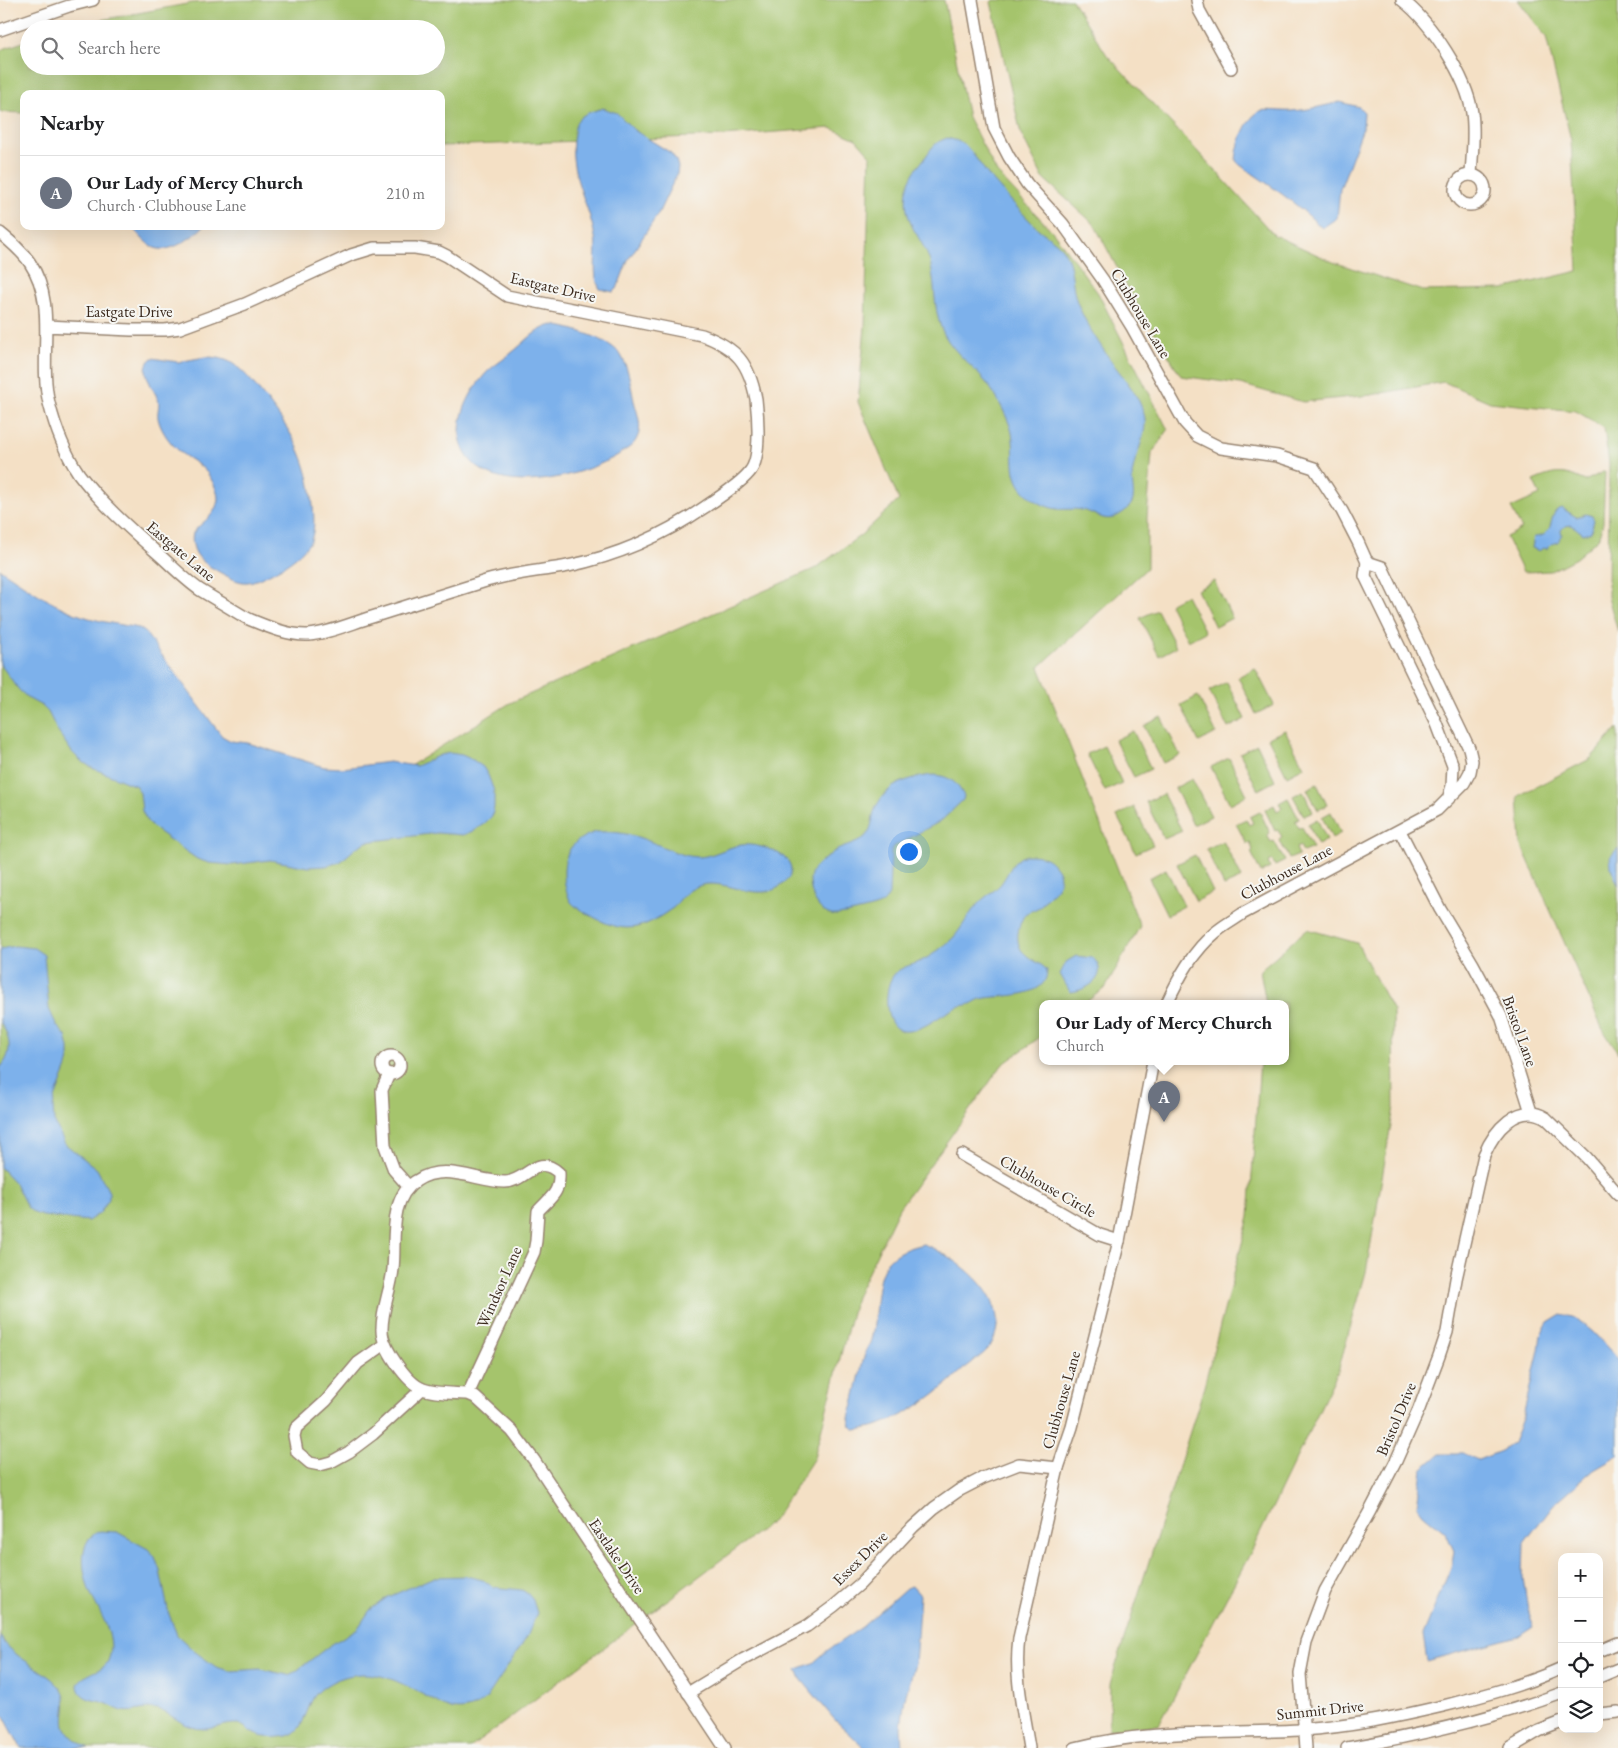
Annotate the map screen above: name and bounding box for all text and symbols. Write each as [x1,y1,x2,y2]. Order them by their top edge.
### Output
search box [20,20,445,75]
icon: search [38,34,66,62]
text: Search here [78,35,160,60]
text: Nearby [40,109,104,136]
text: Our Lady of Mercy Church [87,170,303,195]
text: A [50,183,62,204]
text: 210 m [386,183,425,204]
text: Church · Clubhouse Lane [87,195,246,216]
street label: Clubhouse Lane [1106,264,1176,362]
street label: Eastgate Drive [508,267,598,307]
street label: Eastgate Drive [85,301,173,322]
street label: Eastgate Lane [142,516,220,586]
your location [896,839,922,865]
street label: Clubhouse Lane [1236,839,1336,905]
street label: Bristol Lane [1497,993,1543,1069]
popup [1039,1000,1289,1065]
text: Our Lady of Mercy Church [1056,1010,1272,1035]
text: Church [1056,1035,1104,1056]
pin: A [1148,1081,1180,1122]
street label: Clubhouse Circle [996,1150,1100,1222]
street label: Windsor Lane [472,1243,526,1331]
street label: Clubhouse Lane [1037,1348,1085,1452]
street label: Bristol Drive [1371,1379,1421,1459]
street label: Eastlake Drive [584,1514,650,1598]
street label: Essex Drive [828,1526,892,1590]
map controls [1558,1553,1603,1733]
button: + [1558,1553,1603,1598]
button: − [1558,1598,1603,1643]
button: locate [1558,1643,1603,1688]
button: layers [1558,1688,1603,1733]
street label: Summit Drive [1276,1695,1364,1725]

